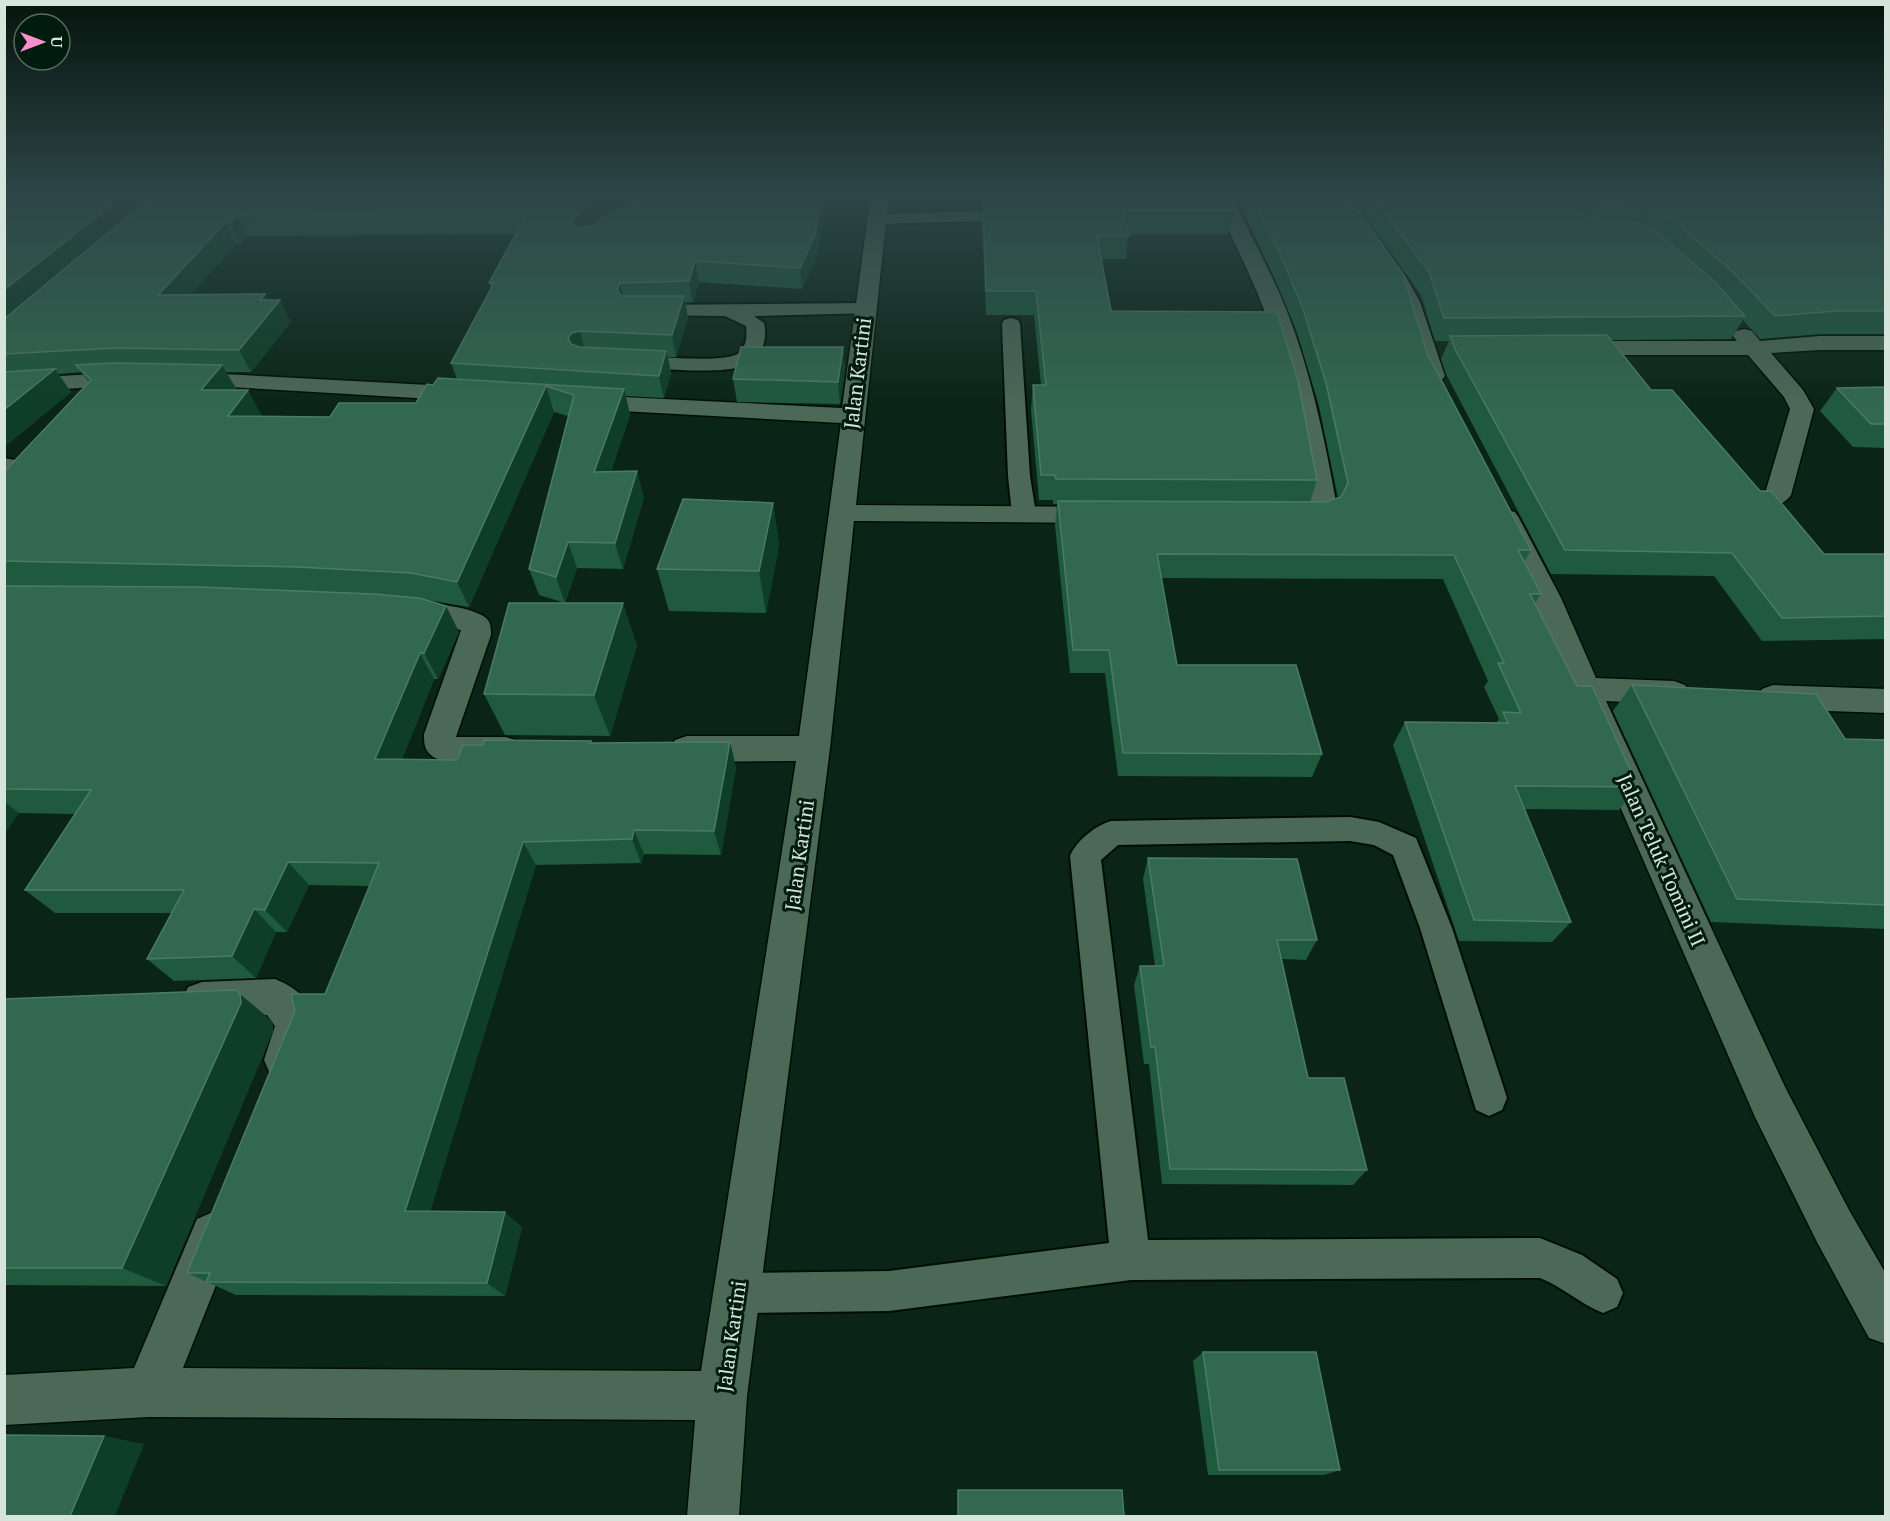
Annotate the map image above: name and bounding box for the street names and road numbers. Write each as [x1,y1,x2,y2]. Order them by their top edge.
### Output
street label: Jalan Kartini [837,316,877,430]
street label: Jalan Teluk Tomini II [1612,770,1712,950]
street label: Jalan Kartini [778,798,820,912]
street label: Jalan Kartini [710,1279,752,1393]

